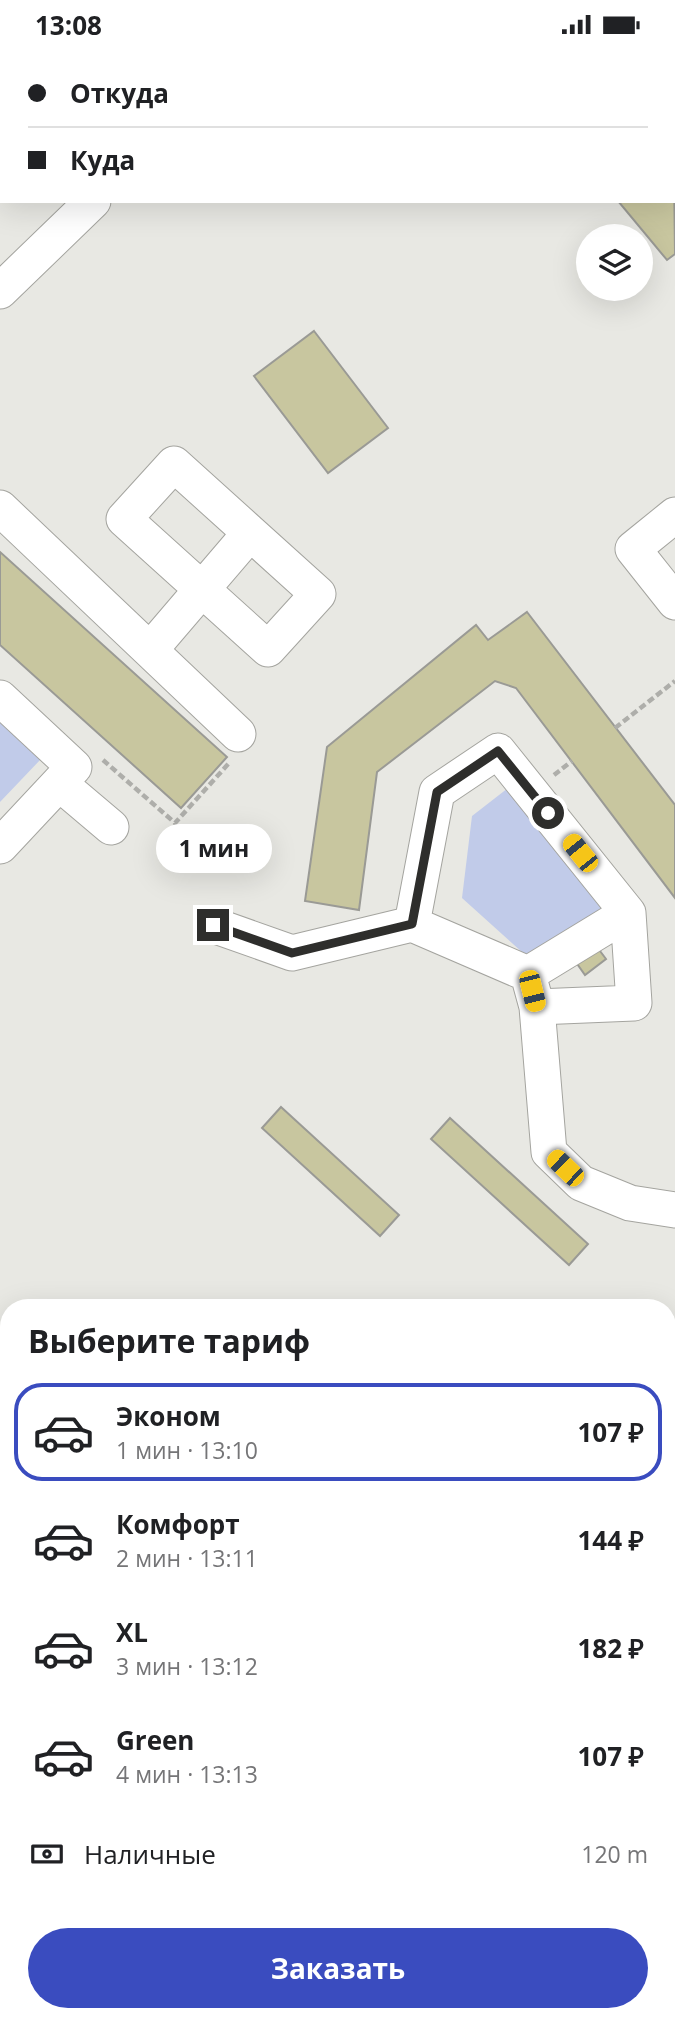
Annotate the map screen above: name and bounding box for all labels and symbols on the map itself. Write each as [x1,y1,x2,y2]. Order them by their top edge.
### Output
route start [532,797,564,829]
callout: 1 мин [155,823,271,873]
car [559,830,602,876]
route end [197,909,229,941]
car [517,968,548,1014]
car [543,1146,588,1190]

